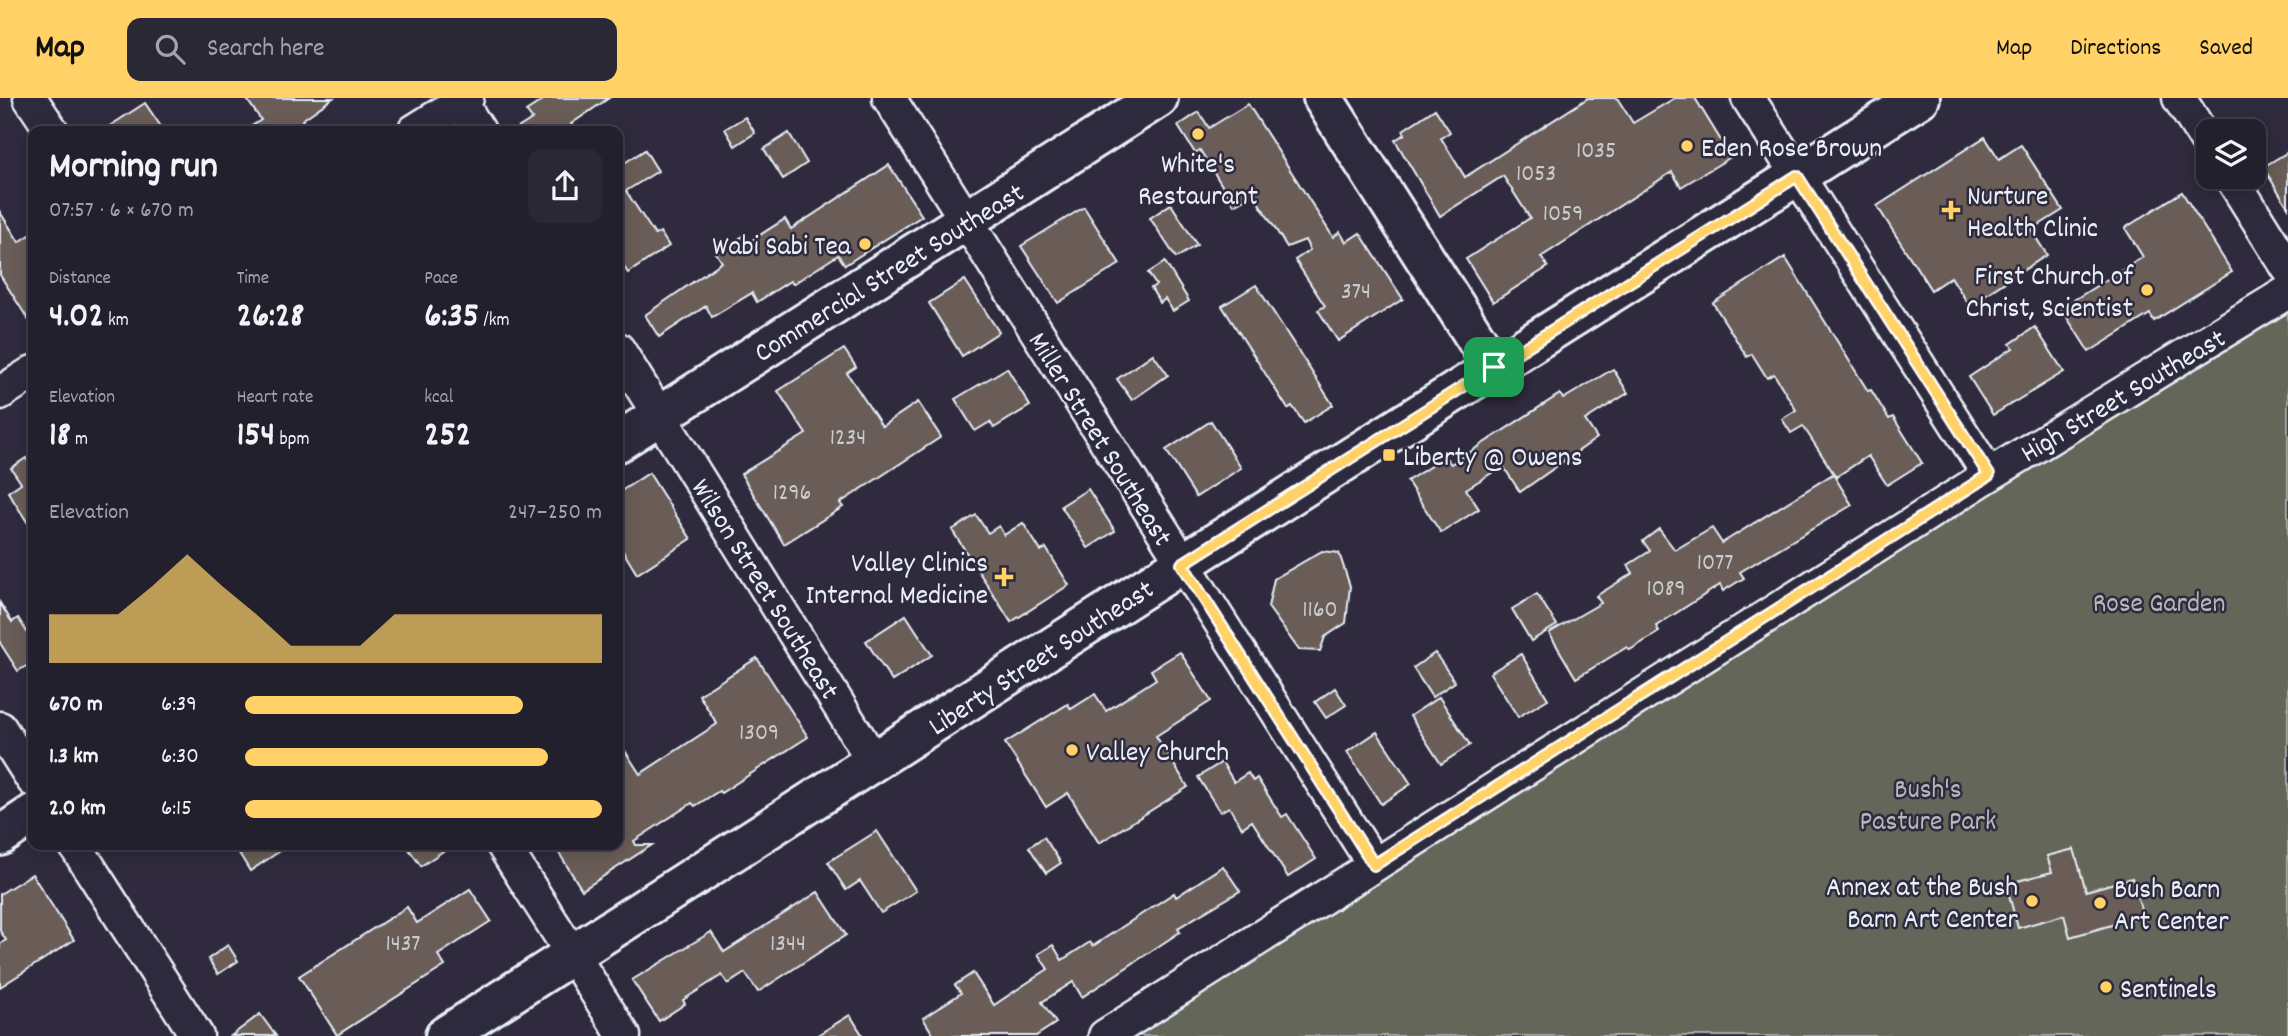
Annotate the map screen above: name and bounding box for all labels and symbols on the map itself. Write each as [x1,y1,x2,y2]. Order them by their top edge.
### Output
marker: White's Restaurant [1190,126,1206,142]
place label: Eden Rose Brown [1701,131,1882,171]
house number: 1035 [1576,135,1616,169]
marker: Eden Rose Brown [1679,138,1695,154]
place label: White's Restaurant [1138,147,1258,219]
house number: 1053 [1516,158,1556,192]
street label: Commercial Street Southeast [748,176,1034,375]
place label: Nurture Health Clinic [1967,179,2098,251]
house number: 1059 [1543,198,1583,232]
marker: Nurture Health Clinic [1941,200,1961,220]
place label: Wabi Sabi Tea [712,229,852,269]
marker: Wabi Sabi Tea [857,236,873,252]
place label: First Church of Christ, Scientist [1965,259,2134,331]
house number: 374 [1341,276,1371,310]
marker: First Church of Christ, Scientist [2139,282,2155,298]
street label: High Street Southeast [2014,321,2235,475]
street label: Miller Street Southeast [1016,326,1180,556]
pin [1464,337,1524,397]
house number: 1234 [830,422,866,456]
place label: Liberty @ Owens [1403,440,1582,480]
marker: Liberty @ Owens [1381,447,1397,463]
street label: Wilson Street Southeast [679,473,847,709]
house number: 1296 [773,477,811,511]
place label: Valley Clinics Internal Medicine [806,546,988,618]
house number: 1077 [1697,547,1733,581]
marker: Valley Clinics Internal Medicine [994,567,1014,587]
street label: Liberty Street Southeast [922,572,1163,748]
house number: 1089 [1647,573,1685,607]
park label: Rose Garden [2093,586,2225,626]
house number: 1160 [1302,594,1338,628]
house number: 1309 [739,717,779,751]
place label: Valley Church [1086,735,1229,775]
marker: Valley Church [1064,742,1080,758]
park label: Bush's Pasture Park [1860,772,1996,844]
place label: Annex at the Bush Barn Art Center [1826,870,2019,942]
place label: Bush Barn Art Center [2114,872,2229,944]
marker: Annex at the Bush Barn Art Center [2024,893,2040,909]
marker: Bush Barn Art Center [2092,895,2108,911]
house number: 1437 [385,928,421,962]
house number: 1344 [770,928,806,962]
place label: Sentinels [2120,972,2217,1012]
marker: Sentinels [2098,979,2114,995]

